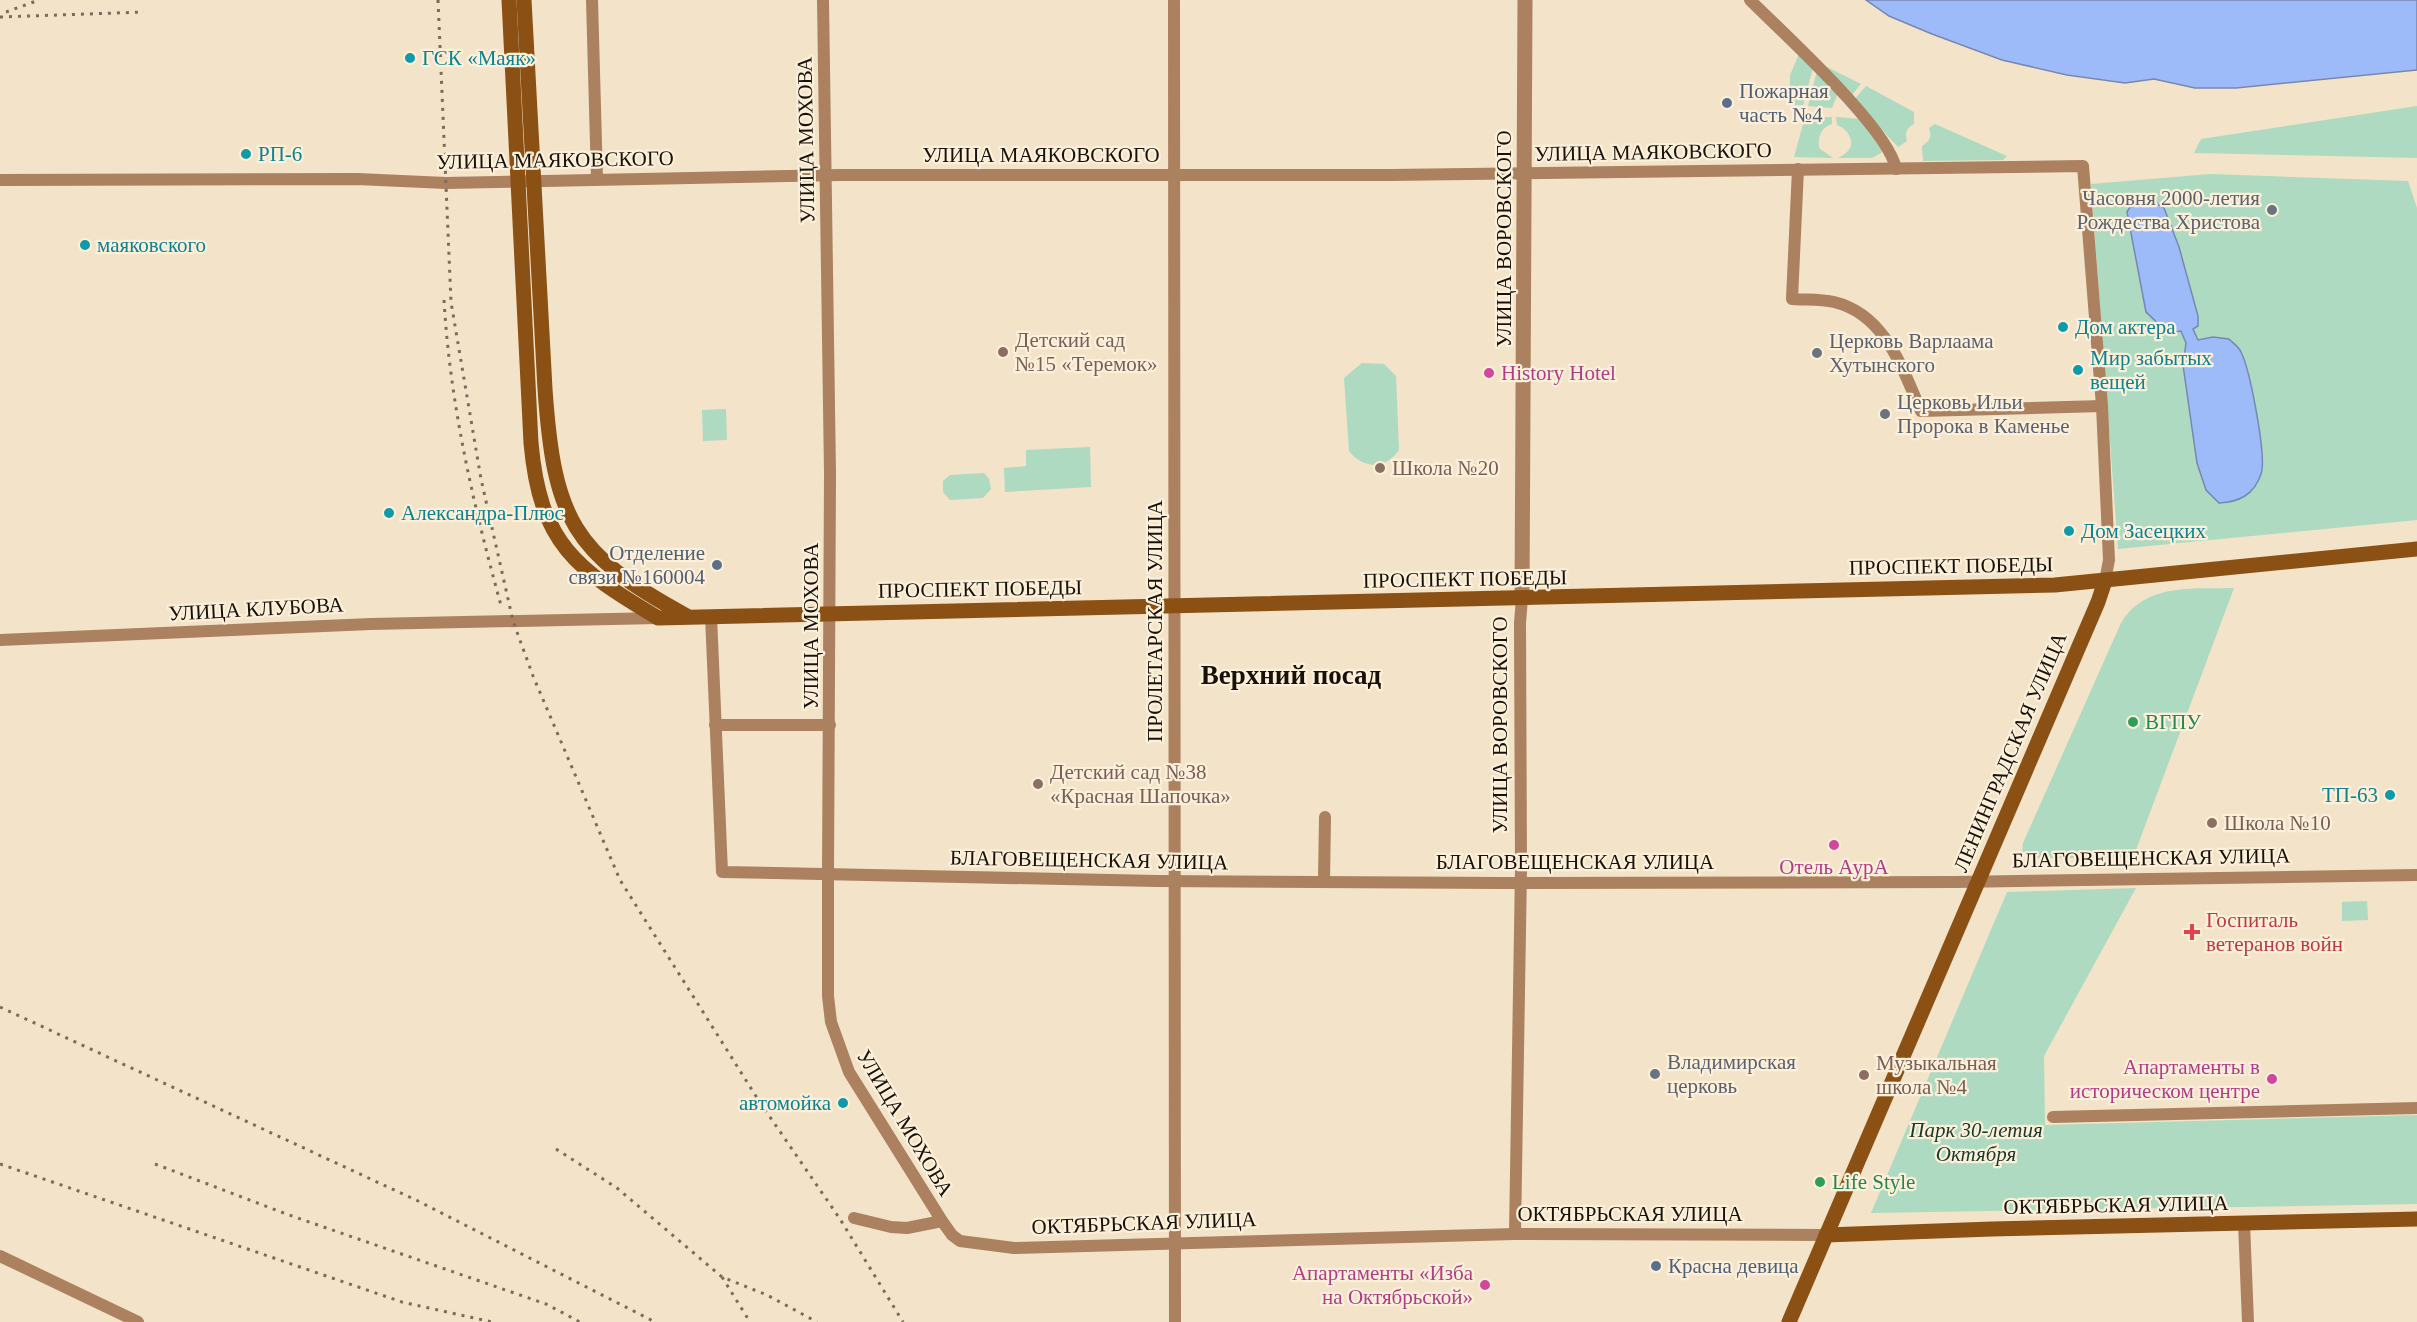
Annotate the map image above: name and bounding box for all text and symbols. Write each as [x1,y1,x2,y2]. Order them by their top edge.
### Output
place label: ГСК «Маяк» [422,46,536,70]
marker: ГСК «Маяк» [403,51,417,65]
street label: УЛИЦА МОХОВА [793,56,819,224]
place label: Пожарная часть №4 [1739,79,1829,127]
marker: Пожарная часть №4 [1720,96,1734,110]
street label: УЛИЦА ВОРОВСКОГО [1492,130,1516,348]
street label: УЛИЦА МАЯКОВСКОГО [1534,138,1772,166]
place label: РП-6 [258,142,302,166]
street label: УЛИЦА МАЯКОВСКОГО [922,143,1160,167]
street label: УЛИЦА МАЯКОВСКОГО [436,146,674,174]
marker: РП-6 [239,147,253,161]
place label: Часовня 2000-летия Рождества Христова [2077,186,2261,234]
marker: Часовня 2000-летия Рождества Христова [2265,203,2279,217]
place label: маяковского [97,233,206,257]
marker: маяковского [78,238,92,252]
place label: Дом актера [2075,315,2176,339]
marker: Дом актера [2056,320,2070,334]
place label: Детский сад №15 «Теремок» [1015,328,1157,376]
place label: Церковь Варлаама Хутынского [1829,329,1994,377]
marker: Детский сад №15 «Теремок» [996,345,1010,359]
marker: Церковь Варлаама Хутынского [1810,346,1824,360]
place label: Мир забытых вещей [2090,346,2212,394]
place label: History Hotel [1501,361,1616,385]
marker: Мир забытых вещей [2071,363,2085,377]
marker: History Hotel [1482,366,1496,380]
place label: Церковь Ильи Пророка в Каменье [1897,390,2070,438]
marker: Церковь Ильи Пророка в Каменье [1878,407,1892,421]
place label: Школа №20 [1392,456,1499,480]
marker: Школа №20 [1373,461,1387,475]
street label: ПРОЛЕТАРСКАЯ УЛИЦА [1143,499,1167,742]
place label: Александра-Плюс [401,501,564,525]
marker: Александра-Плюс [382,506,396,520]
place label: Дом Засецких [2081,519,2206,543]
marker: Дом Засецких [2062,524,2076,538]
place label: Отделение связи №160004 [569,541,705,589]
street label: УЛИЦА МОХОВА [799,542,823,709]
street label: ПРОСПЕКТ ПОБЕДЫ [1849,552,2053,580]
marker: Отделение связи №160004 [710,558,724,572]
street label: ПРОСПЕКТ ПОБЕДЫ [1363,565,1567,593]
street label: ПРОСПЕКТ ПОБЕДЫ [878,575,1082,603]
street label: УЛИЦА КЛУБОВА [168,592,345,626]
street label: УЛИЦА ВОРОВСКОГО [1488,616,1512,834]
street label: ЛЕНИНГРАДСКАЯ УЛИЦА [1949,628,2072,875]
district label: Верхний посад [1201,660,1382,690]
place label: ВГПУ [2145,710,2201,734]
marker: ВГПУ [2126,715,2140,729]
place label: Детский сад №38 «Красная Шапочка» [1050,760,1231,808]
marker: Детский сад №38 «Красная Шапочка» [1031,777,1045,791]
place label: ТП-63 [2322,783,2378,807]
marker: ТП-63 [2383,788,2397,802]
place label: Школа №10 [2224,811,2331,835]
marker: Школа №10 [2205,816,2219,830]
marker: Отель АурА [1827,838,1841,852]
street label: БЛАГОВЕЩЕНСКАЯ УЛИЦА [2012,844,2291,872]
street label: БЛАГОВЕЩЕНСКАЯ УЛИЦА [950,846,1229,874]
street label: БЛАГОВЕЩЕНСКАЯ УЛИЦА [1436,850,1715,874]
place label: Отель АурА [1779,855,1889,879]
place label: Госпиталь ветеранов войн [2206,908,2343,956]
marker: Госпиталь ветеранов войн [2183,923,2201,941]
street label: УЛИЦА МОХОВА [852,1045,959,1201]
place label: Владимирская церковь [1667,1050,1796,1098]
place label: Музыкальная школа №4 [1876,1051,1997,1099]
place label: Апартаменты в историческом центре [2070,1055,2260,1103]
marker: Владимирская церковь [1648,1067,1662,1081]
marker: Музыкальная школа №4 [1857,1068,1871,1082]
marker: Апартаменты в историческом центре [2265,1072,2279,1086]
place label: автомойка [739,1091,832,1115]
marker: автомойка [836,1096,850,1110]
park label: Парк 30-летия Октября [1908,1118,2043,1166]
place label: Life Style [1832,1170,1915,1194]
marker: Life Style [1813,1175,1827,1189]
street label: ОКТЯБРЬСКАЯ УЛИЦА [2003,1191,2230,1219]
street label: ОКТЯБРЬСКАЯ УЛИЦА [1517,1202,1743,1226]
street label: ОКТЯБРЬСКАЯ УЛИЦА [1031,1207,1258,1239]
place label: Красна девица [1668,1254,1799,1278]
marker: Красна девица [1649,1259,1663,1273]
place label: Апартаменты «Изба на Октябрьской» [1292,1261,1474,1309]
marker: Апартаменты «Изба на Октябрьской» [1478,1278,1492,1292]

